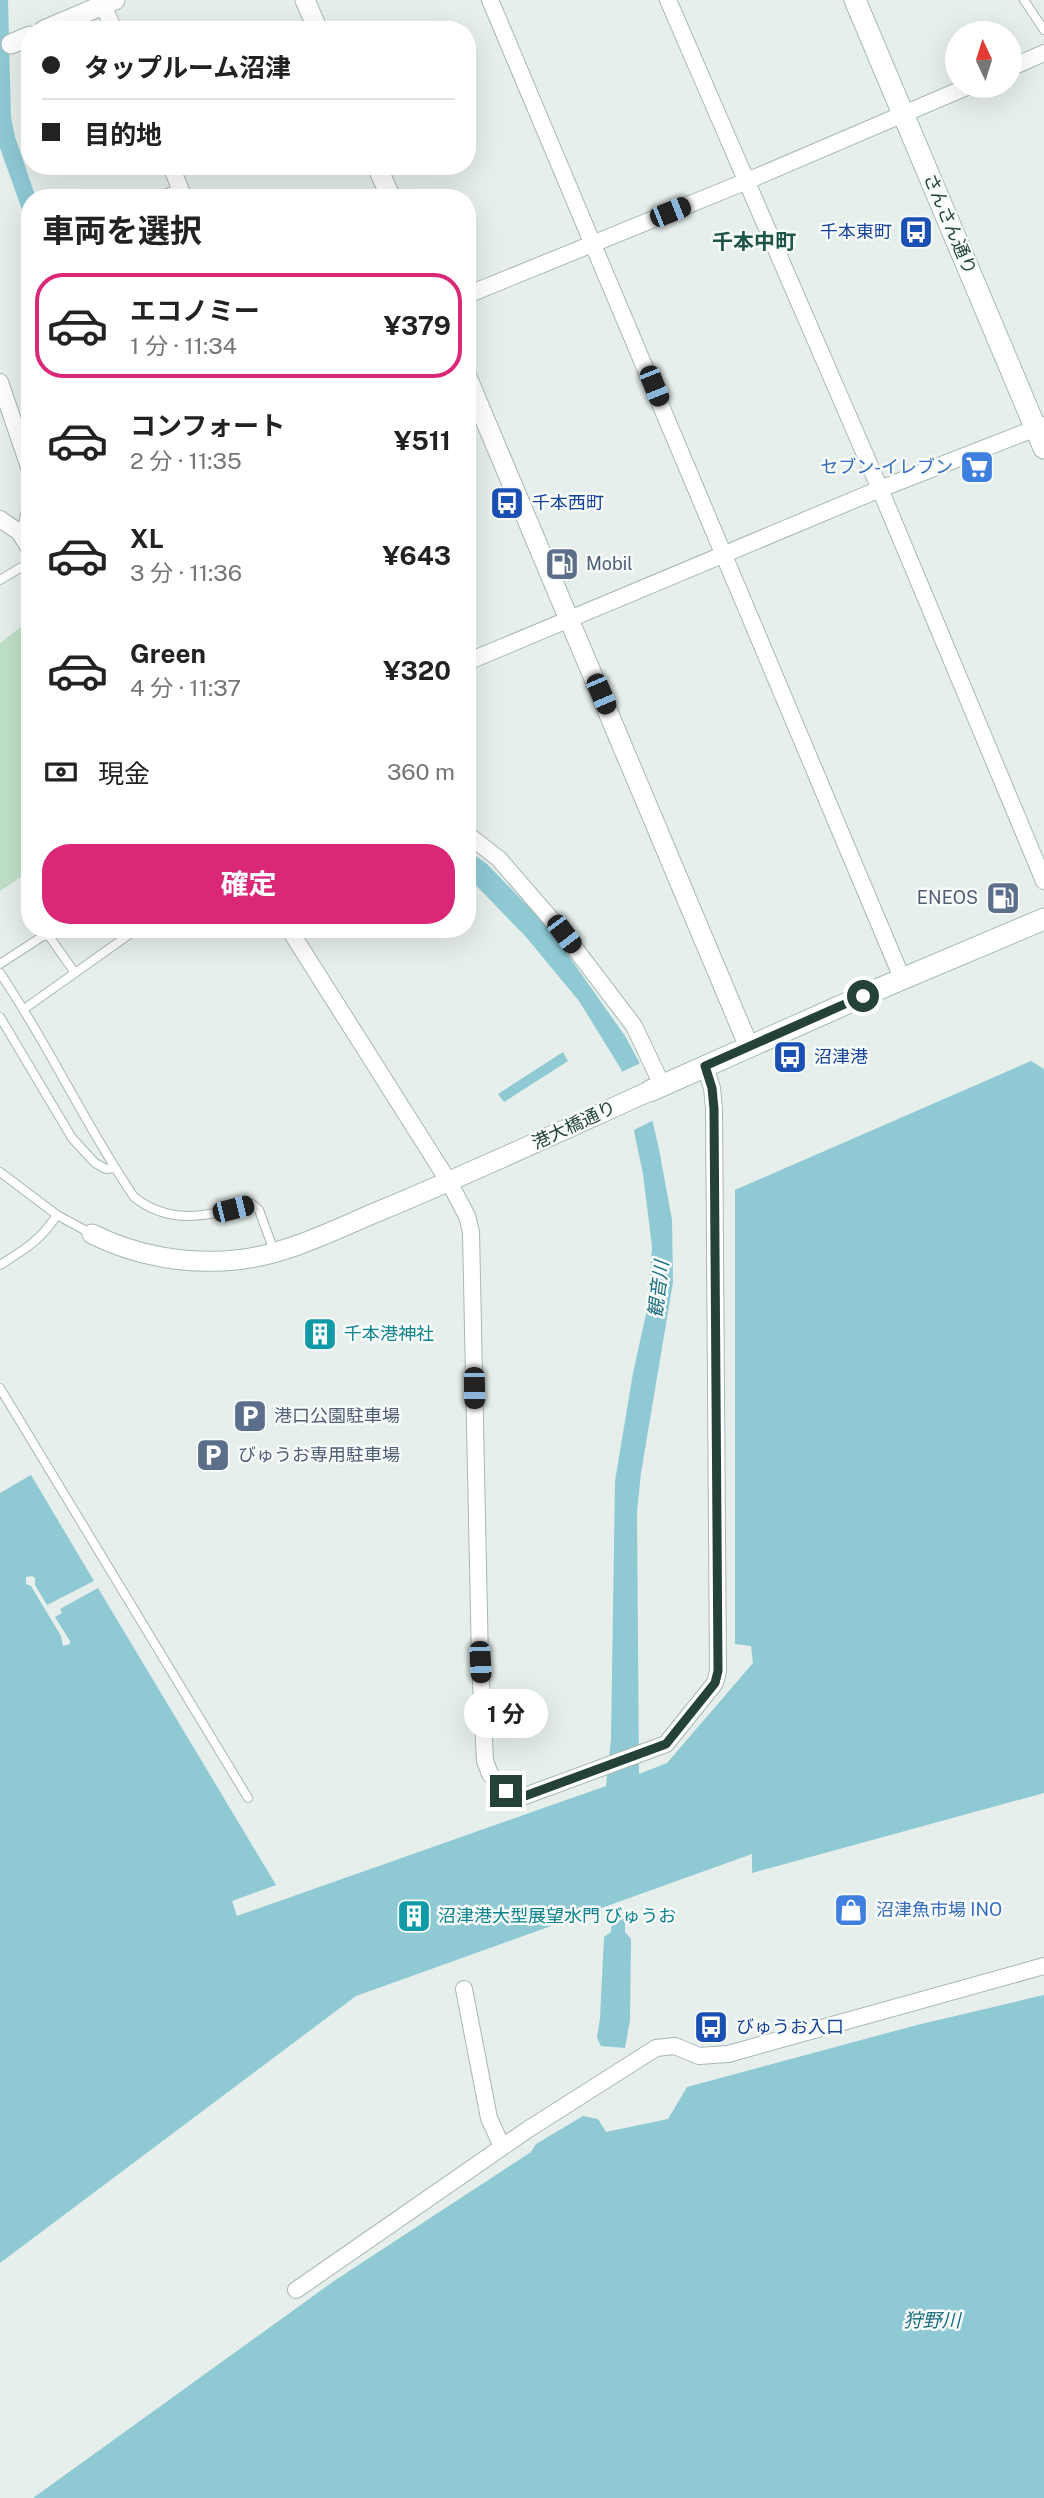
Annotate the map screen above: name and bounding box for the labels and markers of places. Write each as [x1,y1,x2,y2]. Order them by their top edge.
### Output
bus stop icon: 千本東町 [897,213,935,251]
place label: 千本東町 [820,221,892,242]
supermarket icon: セブン-イレブン [958,448,996,486]
place label: セブン-イレブン [820,456,953,477]
bus stop icon: 千本西町 [488,484,526,522]
place label: 千本西町 [532,492,604,513]
fuel station icon: Mobil [543,545,581,583]
place label: Mobil [586,553,633,574]
fuel station icon: ENEOS [984,879,1022,917]
place label: ENEOS [917,887,978,908]
bus stop icon: 沼津港 [771,1038,809,1076]
place label: 沼津港 [814,1046,868,1067]
building icon: 千本港神社 [301,1315,339,1353]
place label: 千本港神社 [344,1323,434,1344]
parking icon: 港口公園駐車場 [231,1397,269,1435]
place label: 港口公園駐車場 [274,1405,400,1426]
parking icon: びゅうお専用駐車場 [194,1436,232,1474]
place label: びゅうお専用駐車場 [238,1444,400,1465]
shop icon: 沼津魚市場 INO [832,1891,870,1929]
building icon: 沼津港大型展望水門 びゅうお [395,1897,433,1935]
place label: 沼津魚市場 INO [876,1899,1002,1920]
place label: 沼津港大型展望水門 びゅうお [438,1905,676,1926]
bus stop icon: びゅうお入口 [692,2008,730,2046]
place label: びゅうお入口 [736,2016,844,2037]

